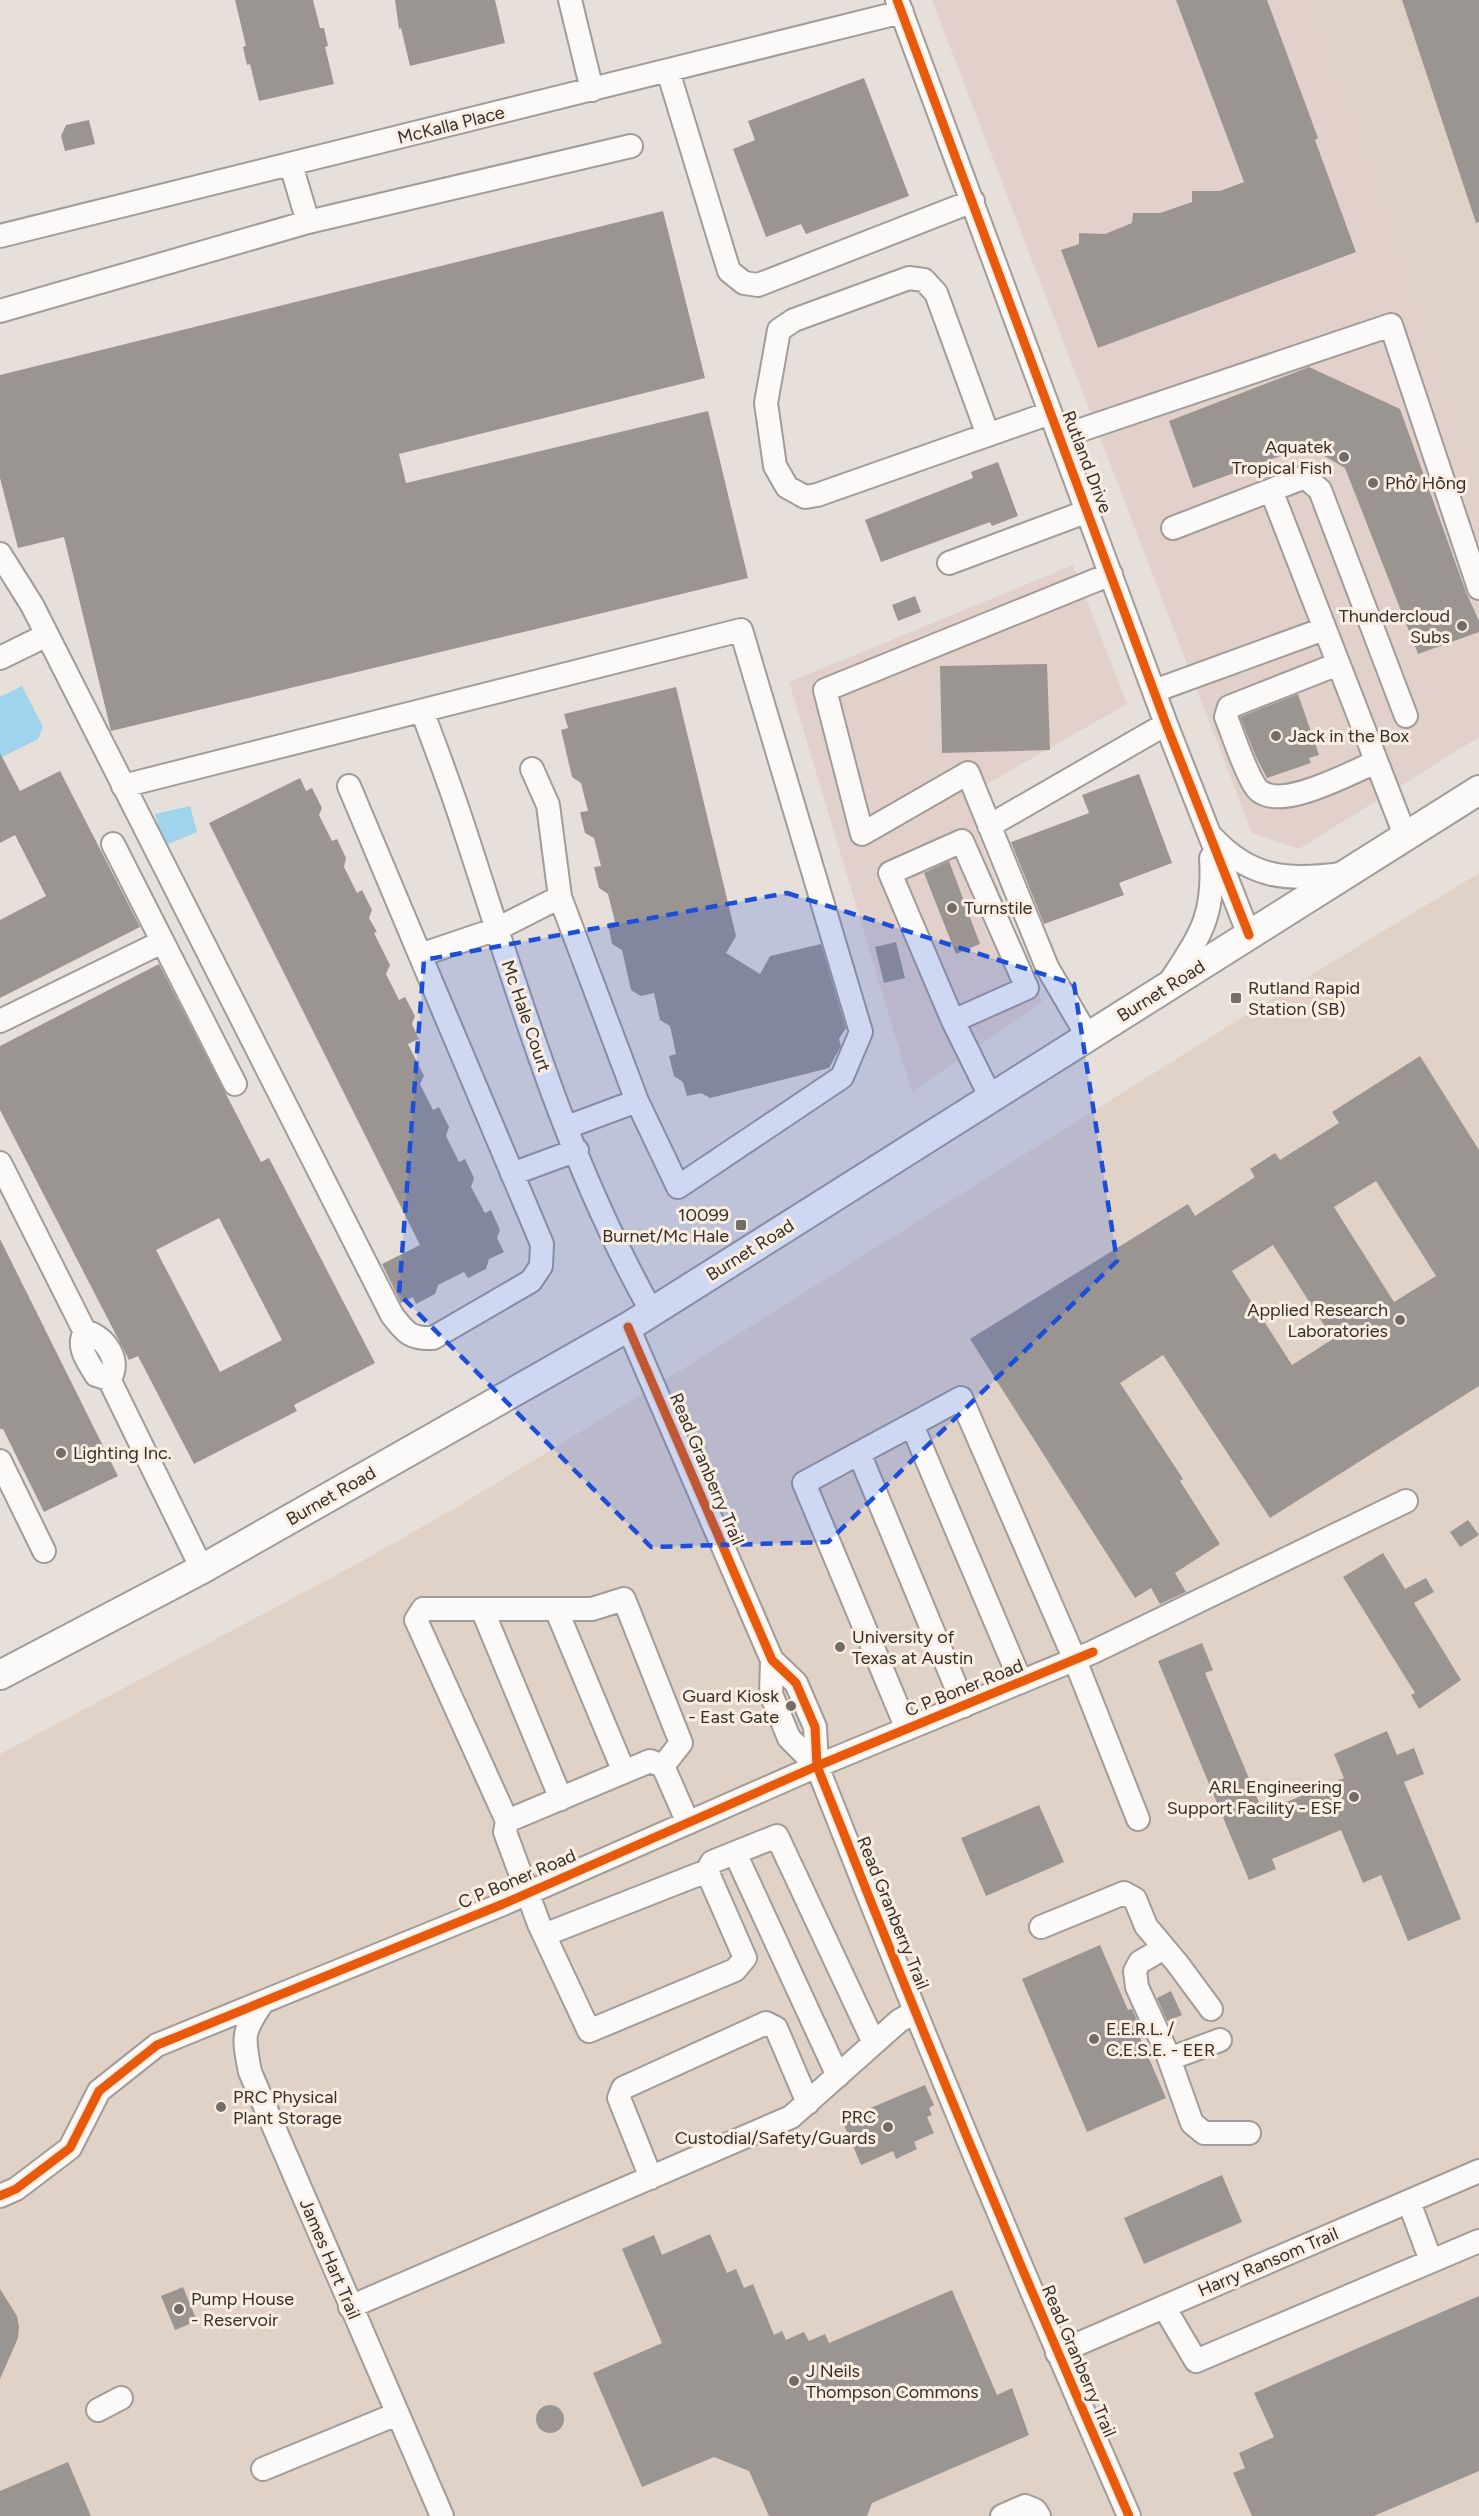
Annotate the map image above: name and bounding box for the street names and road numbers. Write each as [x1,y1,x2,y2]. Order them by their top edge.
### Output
street label: McKalla Place [395,101,507,149]
street label: Rutland Drive [1057,408,1117,516]
street label: Burnet Road [1113,955,1209,1027]
street label: Mc Hale Court [497,957,555,1075]
street label: Burnet Road [702,1214,798,1286]
street label: Read Granberry Trail [665,1390,749,1548]
street label: Burnet Road [282,1462,380,1530]
street label: C P Boner Road [902,1654,1026,1722]
street label: Read Granberry Trail [852,1833,934,1993]
street label: C P Boner Road [455,1844,579,1914]
street label: James Hart Trail [295,2195,365,2323]
street label: Harry Ransom Trail [1194,2222,1342,2302]
street label: Read Granberry Trail [1037,2282,1121,2440]

